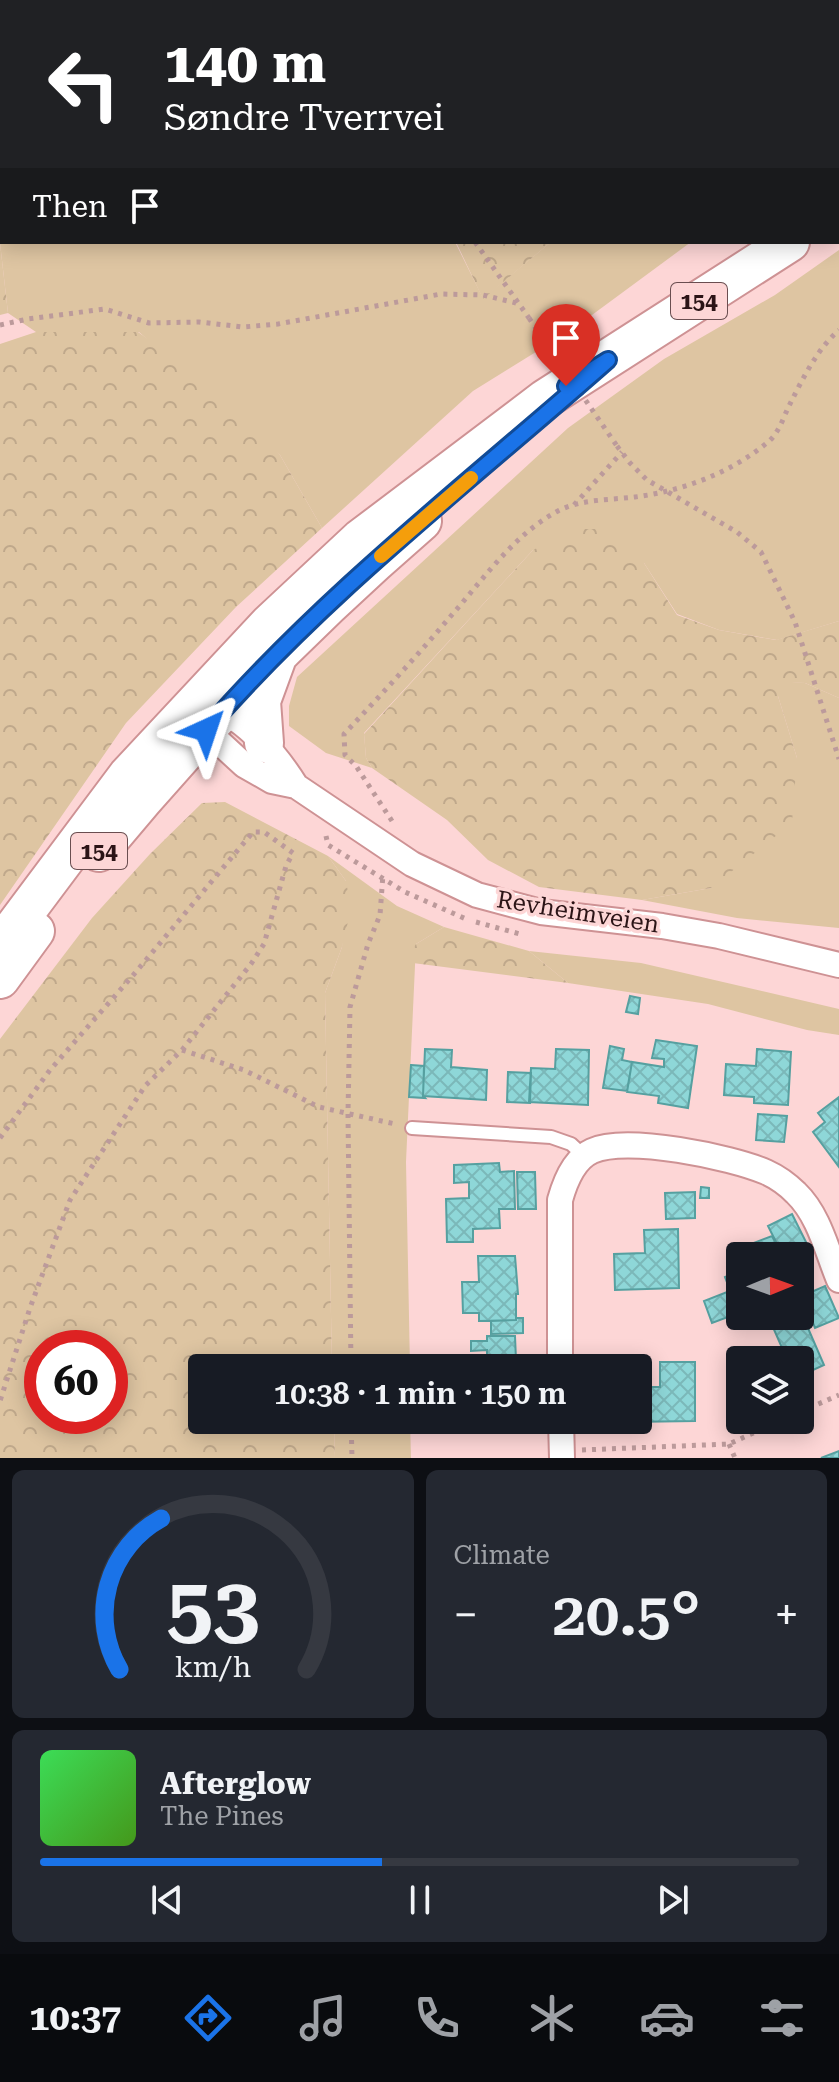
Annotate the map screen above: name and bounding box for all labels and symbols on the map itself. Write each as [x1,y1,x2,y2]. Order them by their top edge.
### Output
road number: 154 [671,283,727,319]
pin [532,304,600,386]
position arrow [164,688,248,772]
road number: 154 [71,833,127,869]
street label: Revheimveien [495,885,661,939]
north arrow [726,1242,814,1330]
speed limit sign: 60 [24,1330,128,1434]

